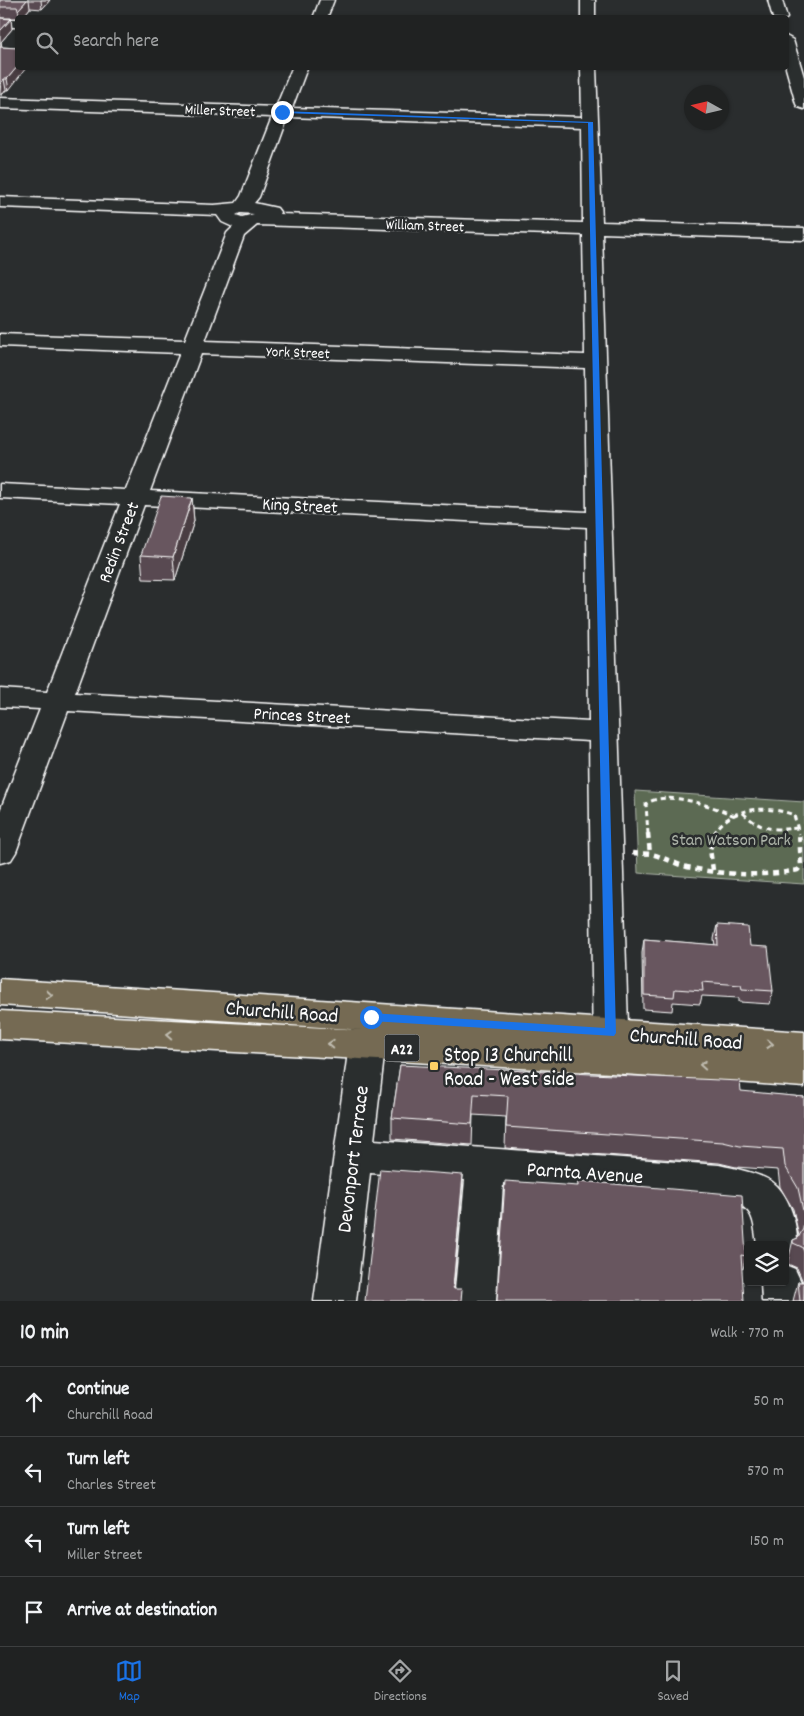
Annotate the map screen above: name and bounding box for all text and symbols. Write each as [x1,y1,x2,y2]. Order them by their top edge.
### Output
search box [15,15,789,70]
icon: search [33,29,61,57]
text: Search here [73,29,159,56]
north arrow [684,85,729,130]
street label: Miller Street [184,100,256,124]
route end [271,101,294,124]
street label: William Street [385,215,465,239]
street label: York Street [266,342,331,366]
street label: King Street [261,493,339,522]
street label: Redin Street [94,499,147,587]
street label: Princes Street [253,702,351,733]
park label: Stan Watson Park [671,829,791,854]
one-way arrow [45,990,53,1001]
street label: Churchill Road [224,995,339,1033]
route start [360,1006,383,1029]
street label: Churchill Road [628,1022,743,1060]
one-way arrow [165,1029,173,1040]
road number: A22 [384,1034,420,1062]
one-way arrow [327,1038,335,1049]
one-way arrow [766,1038,774,1049]
place label: Stop 13 Churchill Road - West side [444,1042,575,1096]
one-way arrow [699,1059,707,1070]
marker: Stop 13 Churchill Road - West side [428,1060,440,1072]
street label: Devonport Terrace [331,1084,379,1235]
street label: Parnta Avenue [526,1156,644,1194]
map controls [744,1241,789,1286]
button: layers [744,1241,789,1286]
text: 10 min [20,1319,69,1349]
text: Walk · 770 m [710,1322,784,1345]
text: Continue [67,1377,129,1404]
icon: ahead [20,1388,48,1416]
text: 50 m [753,1390,784,1413]
text: Churchill Road [67,1404,153,1427]
text: Turn left [67,1447,130,1474]
icon: left [20,1458,48,1486]
text: 570 m [747,1460,784,1483]
text: Charles Street [67,1474,156,1497]
text: Turn left [67,1517,130,1544]
icon: left [20,1528,48,1556]
text: 150 m [750,1530,784,1553]
text: Miller Street [67,1544,142,1567]
icon: arrive [20,1598,48,1626]
text: Arrive at destination [67,1598,217,1625]
tab: Map [115,1657,143,1707]
tab: Directions [374,1657,427,1707]
tab: Saved [657,1657,689,1707]

